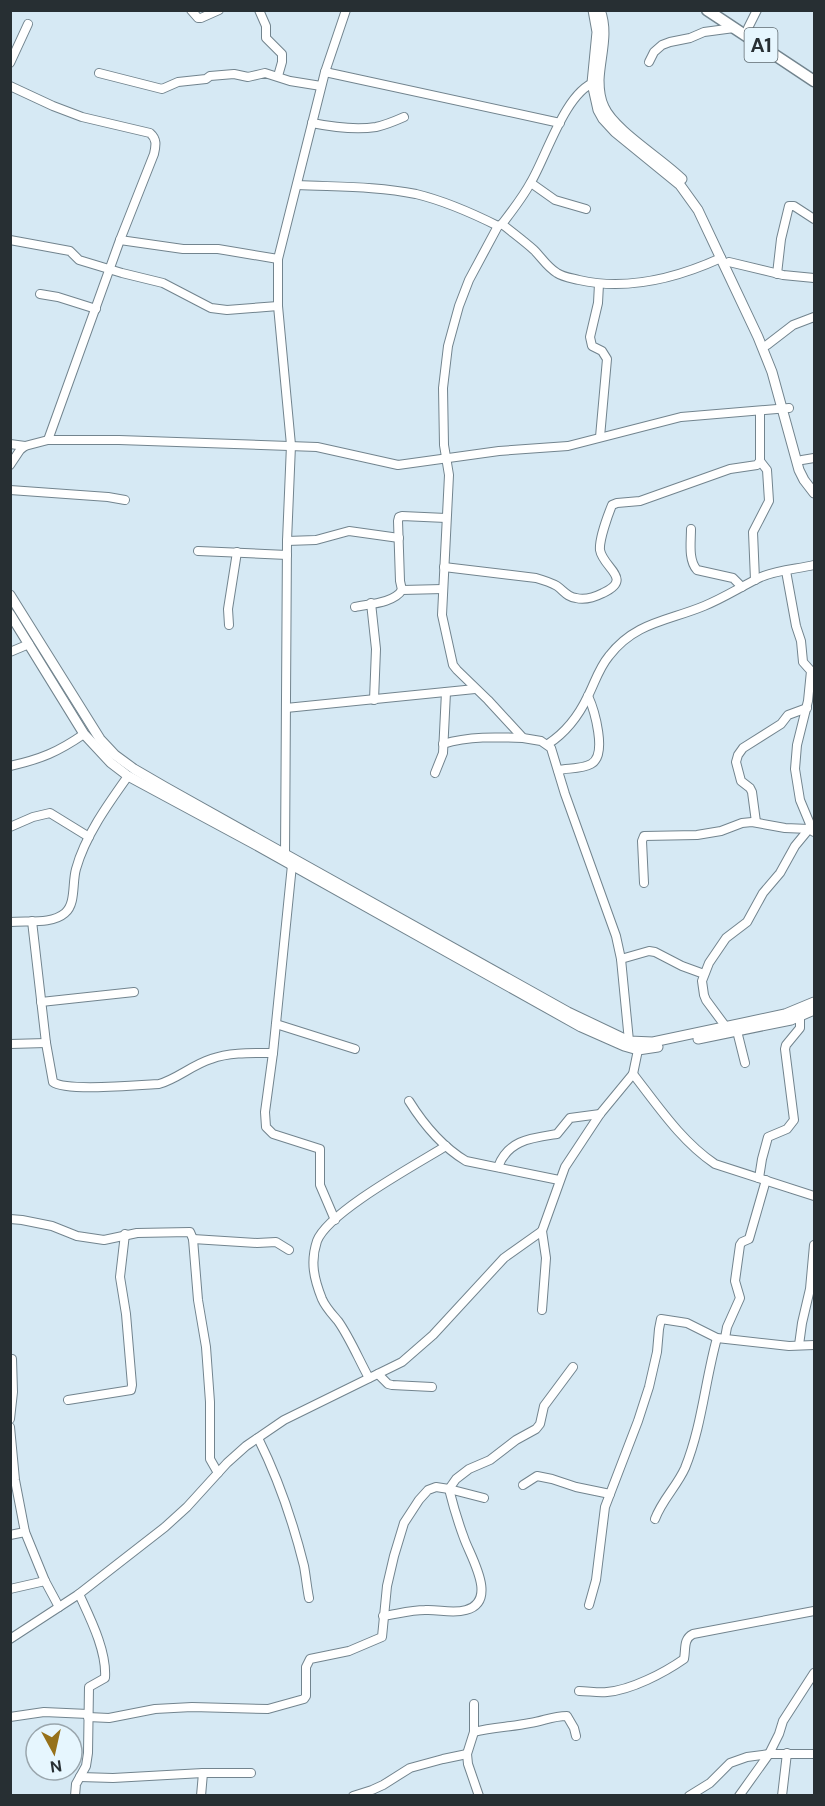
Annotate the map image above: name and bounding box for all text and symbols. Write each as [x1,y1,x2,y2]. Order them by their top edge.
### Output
road number: A1 [744,28,777,62]
north arrow [24,1722,84,1782]
text: N [49,1755,63,1778]

